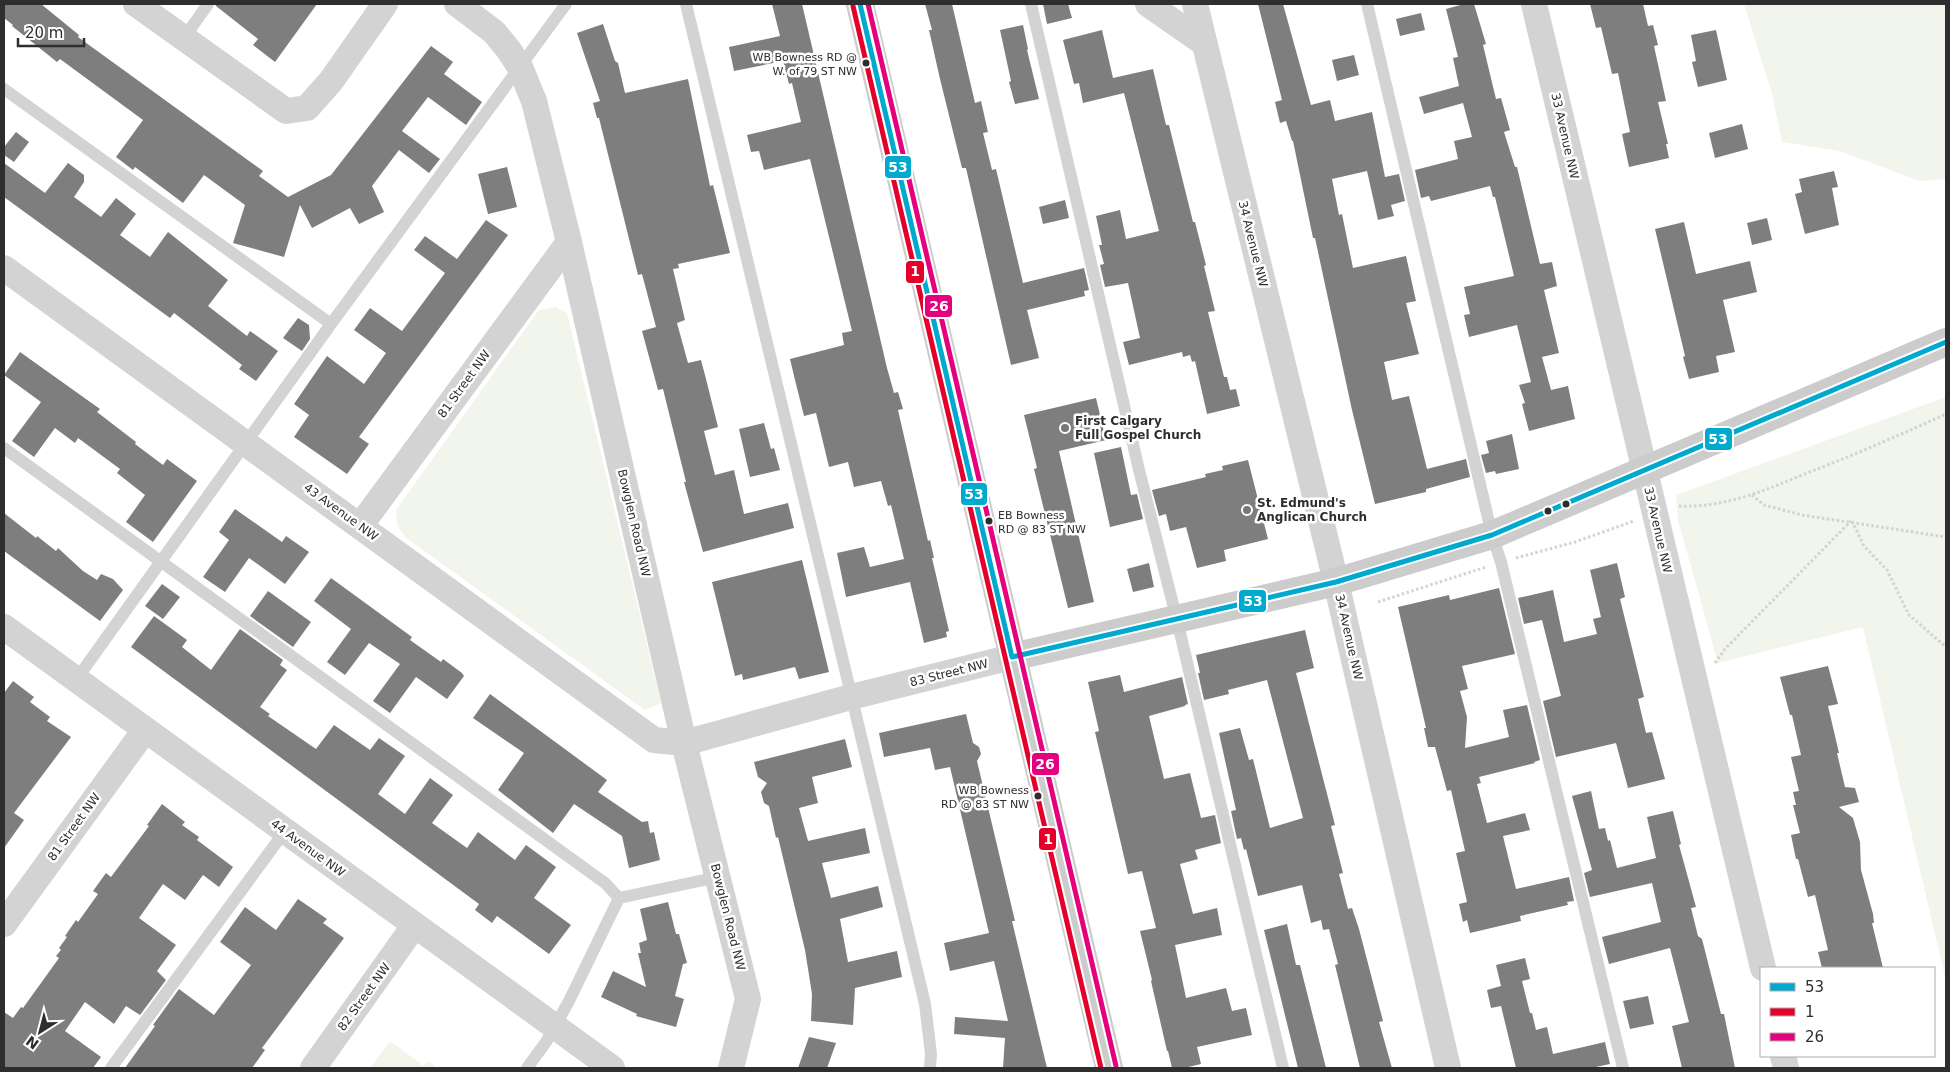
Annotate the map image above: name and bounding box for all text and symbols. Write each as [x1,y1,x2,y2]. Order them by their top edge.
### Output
scale bar [18,15,84,47]
text: 20 m [25,24,63,42]
place label: WB Bowness RD @ W. of 79 ST NW [753,51,857,78]
marker: WB Bowness RD @ W. of 79 ST NW [861,58,871,68]
street label: 33 Avenue NW [1548,91,1582,181]
line badge: 53 [884,155,912,179]
text: 53 [888,159,908,175]
street label: 34 Avenue NW [1236,199,1271,289]
line badge: 1 [905,260,925,284]
text: 1 [910,263,920,279]
line badge: 26 [924,294,953,318]
text: 26 [929,298,949,314]
street label: 81 Street NW [435,347,493,421]
place label: First Calgary Full Gospel Church [1075,414,1201,442]
marker: First Calgary Full Gospel Church [1059,422,1071,434]
line badge: 53 [1704,427,1733,451]
text: 53 [1708,431,1728,447]
street label: Bowglen Road NW [615,468,653,578]
street label: 43 Avenue NW [301,480,381,544]
line badge: 53 [960,482,988,506]
street label: 33 Avenue NW [1641,485,1675,575]
text: 53 [964,486,984,502]
place label: St. Edmund's Anglican Church [1257,496,1367,524]
unlabelled marker [1561,499,1571,509]
marker: St. Edmund's Anglican Church [1241,504,1253,516]
unlabelled marker [1543,506,1553,516]
place label: EB Bowness RD @ 83 ST NW [998,509,1086,536]
marker: EB Bowness RD @ 83 ST NW [984,516,994,526]
line badge: 53 [1238,589,1267,613]
street label: 34 Avenue NW [1332,592,1366,682]
text: 53 [1243,593,1263,609]
street label: 83 Street NW [908,656,990,689]
line badge: 26 [1031,752,1060,776]
text: 26 [1035,756,1055,772]
place label: WB Bowness RD @ 83 ST NW [941,784,1029,811]
street label: 81 Street NW [45,790,103,864]
marker: WB Bowness RD @ 83 ST NW [1033,791,1043,801]
street label: 44 Avenue NW [268,816,348,880]
line badge: 1 [1038,827,1057,851]
text: 1 [1043,831,1053,847]
street label: Bowglen Road NW [708,862,748,972]
street label: 82 Street NW [335,960,393,1034]
legend [1760,967,1935,1057]
text: 53 [1805,978,1824,996]
text: 1 [1805,1003,1815,1021]
north arrow [15,1007,65,1057]
text: 26 [1805,1028,1824,1046]
text: N [23,1033,42,1052]

